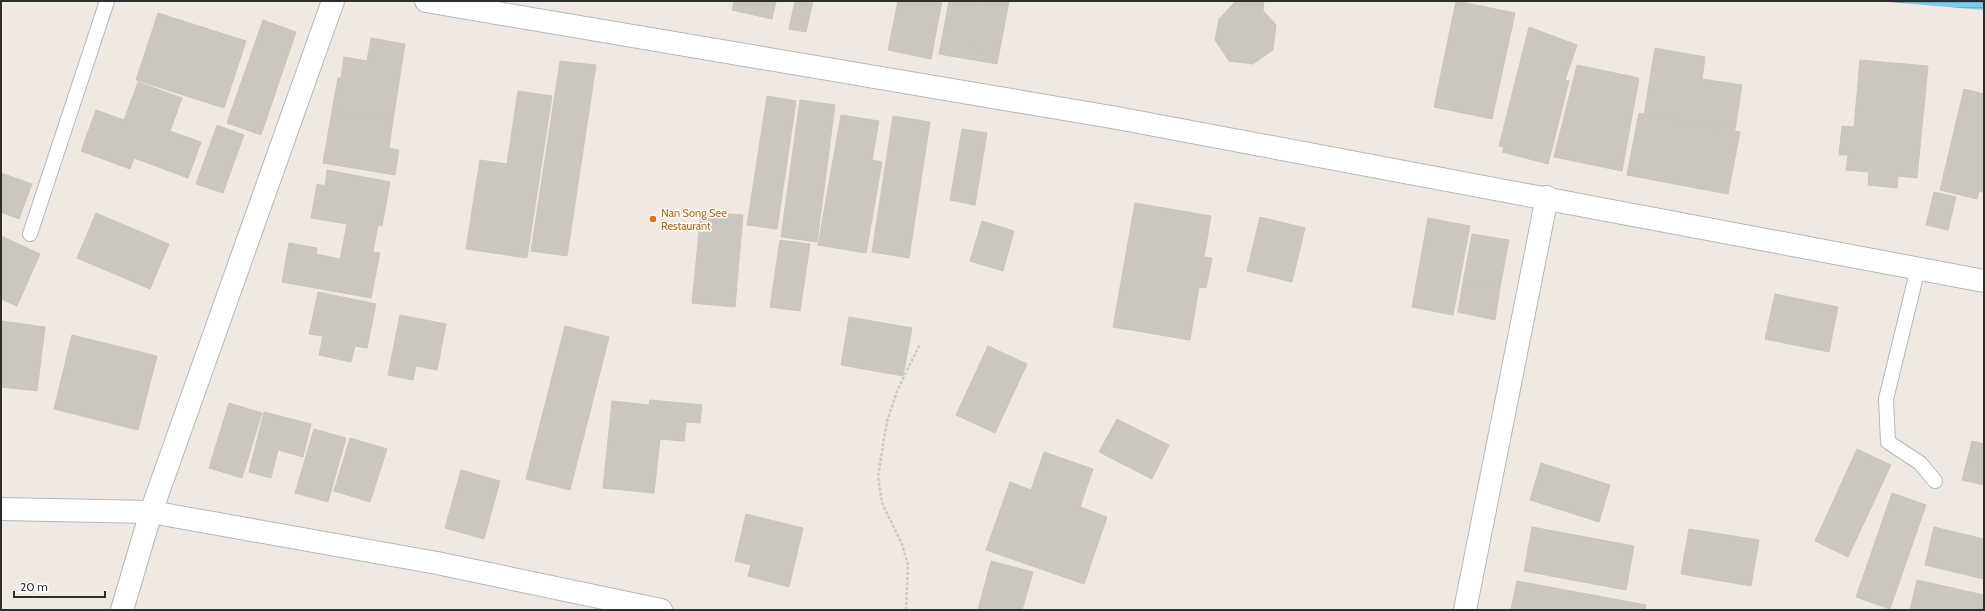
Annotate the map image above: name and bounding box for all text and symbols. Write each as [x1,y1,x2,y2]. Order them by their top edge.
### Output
place label: Nan Song See Restaurant [661,206,727,233]
marker: Nan Song See Restaurant [648,214,658,224]
scale bar [14,573,105,599]
text: 20 m [20,579,48,594]

